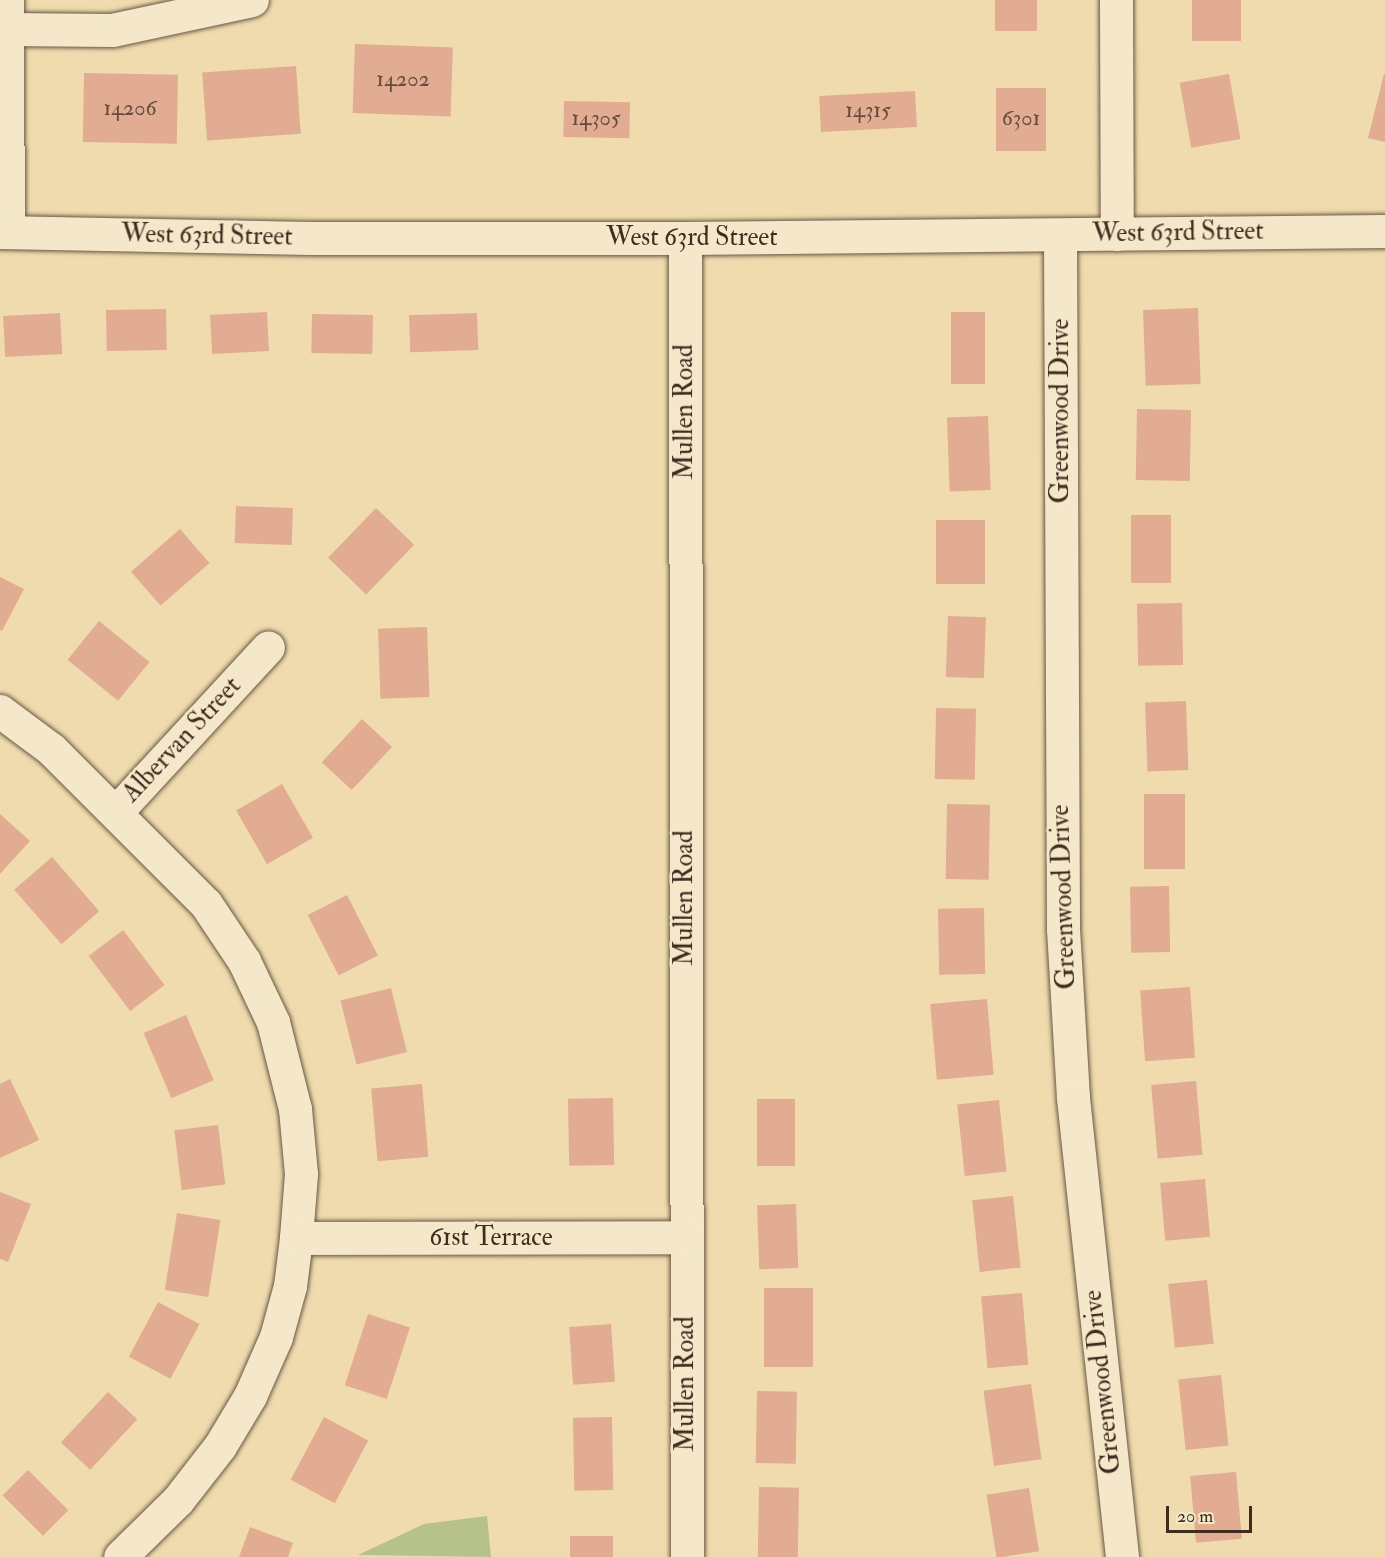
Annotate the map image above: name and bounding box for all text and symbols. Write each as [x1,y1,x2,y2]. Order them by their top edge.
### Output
house number: 14202 [376,67,430,93]
house number: 14206 [103,96,157,122]
house number: 14315 [845,98,891,124]
house number: 14305 [571,106,621,132]
house number: 6301 [1002,106,1040,132]
street label: West 63rd Street [1092,216,1264,250]
street label: West 63rd Street [121,219,293,253]
street label: West 63rd Street [606,222,778,254]
street label: Greenwood Drive [1045,319,1077,503]
street label: Mullen Road [669,344,701,480]
street label: Albervan Street [116,671,248,809]
street label: Greenwood Drive [1045,804,1083,990]
street label: Mullen Road [669,830,701,966]
street label: 61st Terrace [429,1222,553,1254]
street label: Greenwood Drive [1078,1288,1128,1476]
street label: Mullen Road [670,1316,702,1452]
scale bar [1169,1494,1254,1532]
text: 20 m [1177,1505,1213,1528]

